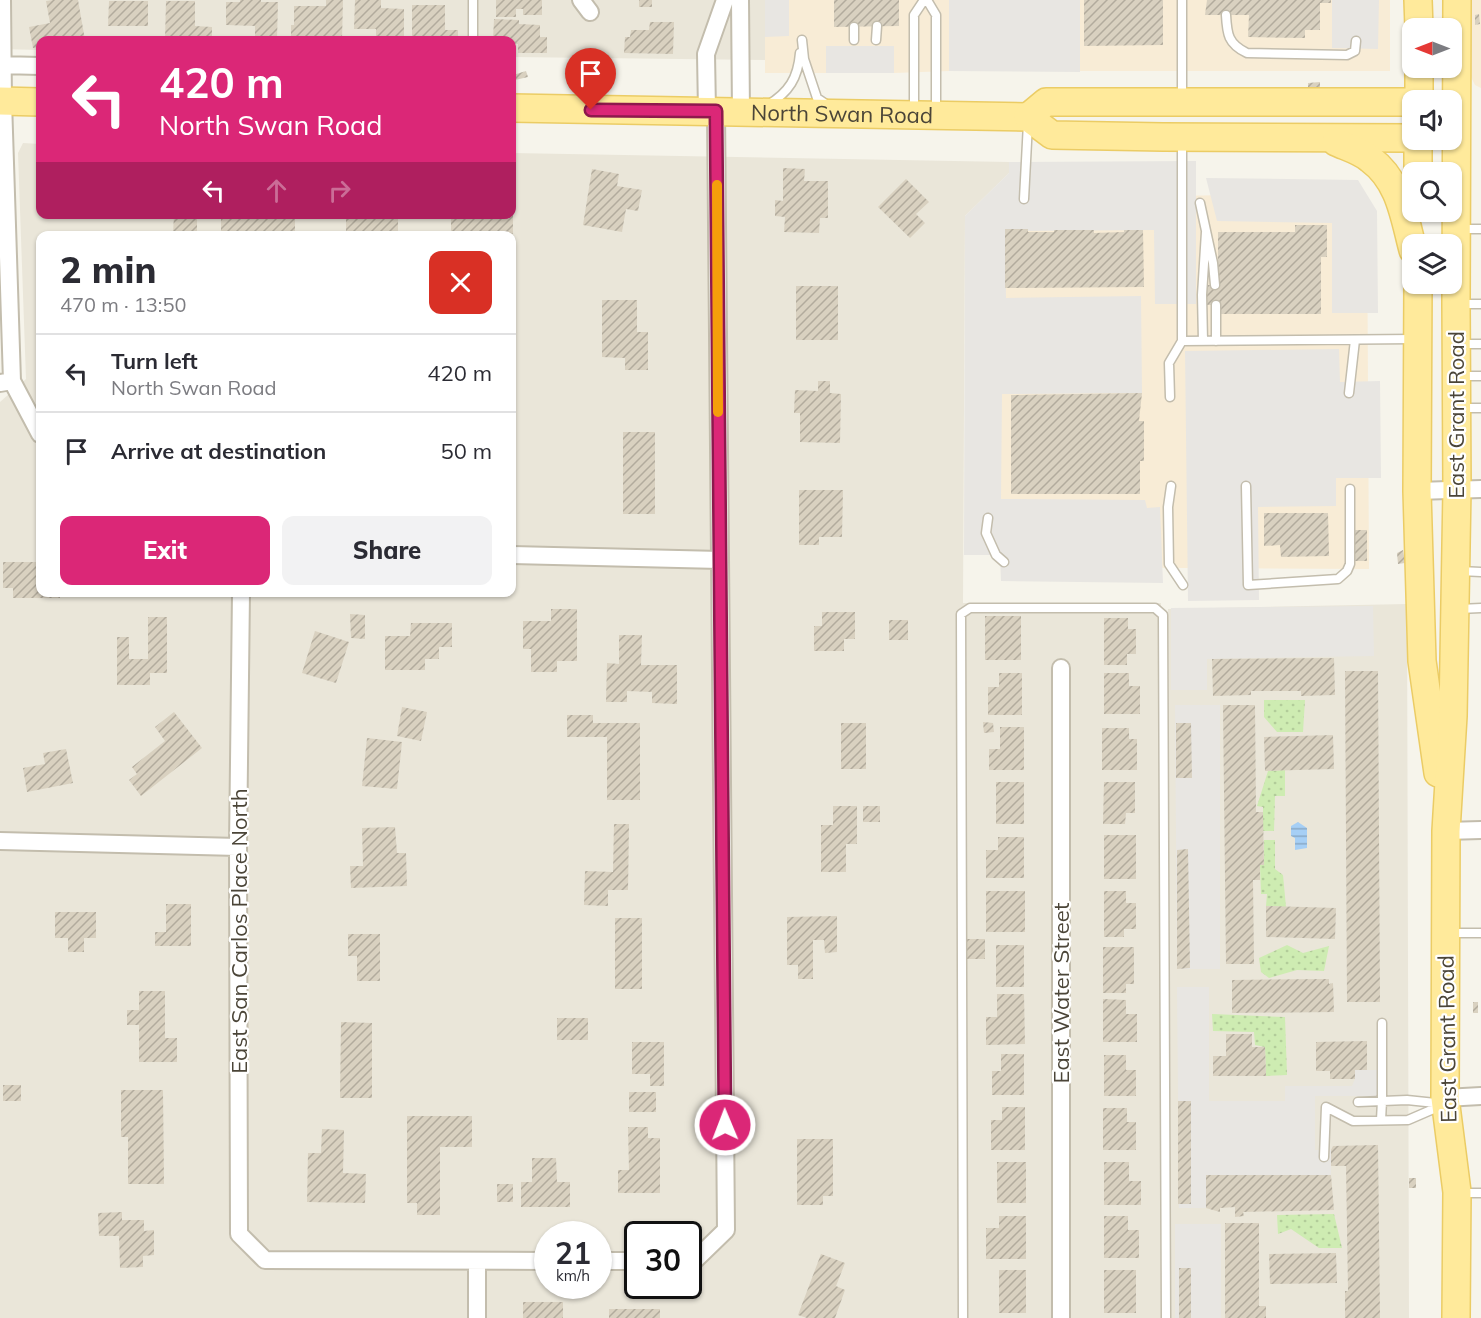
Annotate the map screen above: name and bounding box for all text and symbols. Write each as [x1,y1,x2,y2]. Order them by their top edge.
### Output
north arrow [1402,18,1462,78]
map controls [1402,18,1462,294]
pin [565,48,616,110]
text: 420 m [159,56,284,109]
icon: arrive [574,57,607,90]
icon: left [60,60,138,138]
button: sound [1402,90,1462,150]
street label: North Swan Road [751,98,933,129]
text: North Swan Road [159,108,383,142]
button: search [1402,162,1462,222]
icon: left [197,174,230,207]
icon: ahead [260,174,293,207]
icon: right [323,174,356,207]
button: layers [1402,234,1462,294]
text: 2 min [60,247,156,292]
button: close [429,251,492,314]
text: 470 m · 13:50 [60,292,186,317]
street label: East Grant Road [1442,331,1470,499]
text: Turn left [111,347,198,375]
icon: left [60,357,93,390]
text: 420 m [427,359,492,387]
text: North Swan Road [111,375,277,400]
icon: arrive [60,435,93,468]
text: Arrive at destination [111,437,326,465]
text: 50 m [441,437,492,465]
button: Exit [60,516,270,585]
button: Share [282,516,492,585]
street label: East San Carlos Place North [225,788,253,1074]
street label: East Water Street [1047,902,1075,1083]
street label: East Grant Road [1432,955,1462,1123]
position arrow [693,1093,757,1157]
speed limit sign: 30 [624,1221,702,1299]
text: 21 [555,1234,591,1272]
text: km/h [556,1266,590,1285]

